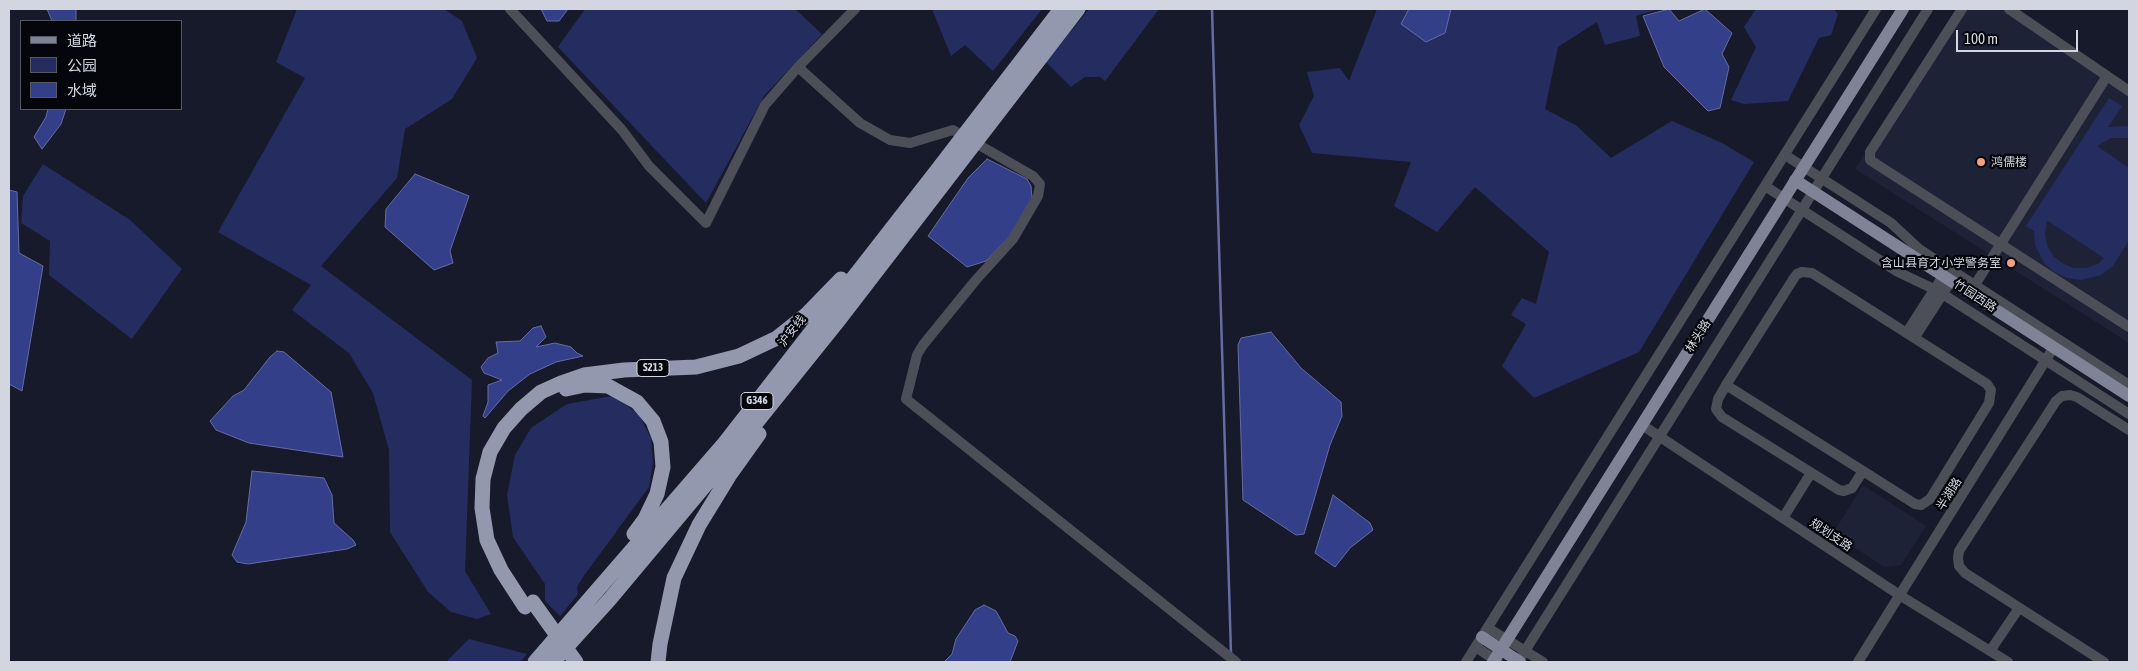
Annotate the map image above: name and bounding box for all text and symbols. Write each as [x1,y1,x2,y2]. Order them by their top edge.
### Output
legend [20,20,182,110]
scale bar [1958,20,2080,52]
text: 100 m [1964,30,1998,47]
text: 道路 [67,32,97,49]
text: 公园 [67,57,97,74]
text: 水域 [67,82,97,99]
place label: 鸿儒楼 [1991,155,2027,169]
marker: 鸿儒楼 [1975,156,1987,168]
place label: 含山县育才小学警务室 [1881,256,2001,270]
marker: 含山县育才小学警务室 [2005,257,2017,269]
street label: 竹园西路 [1951,277,1999,315]
street label: 沪安线 [775,312,809,350]
street label: 林头路 [1682,317,1714,355]
road number: S213 [637,359,669,376]
road number: G346 [741,392,773,410]
street label: 半湖路 [1933,475,1965,513]
street label: 规划支路 [1807,516,1855,554]

